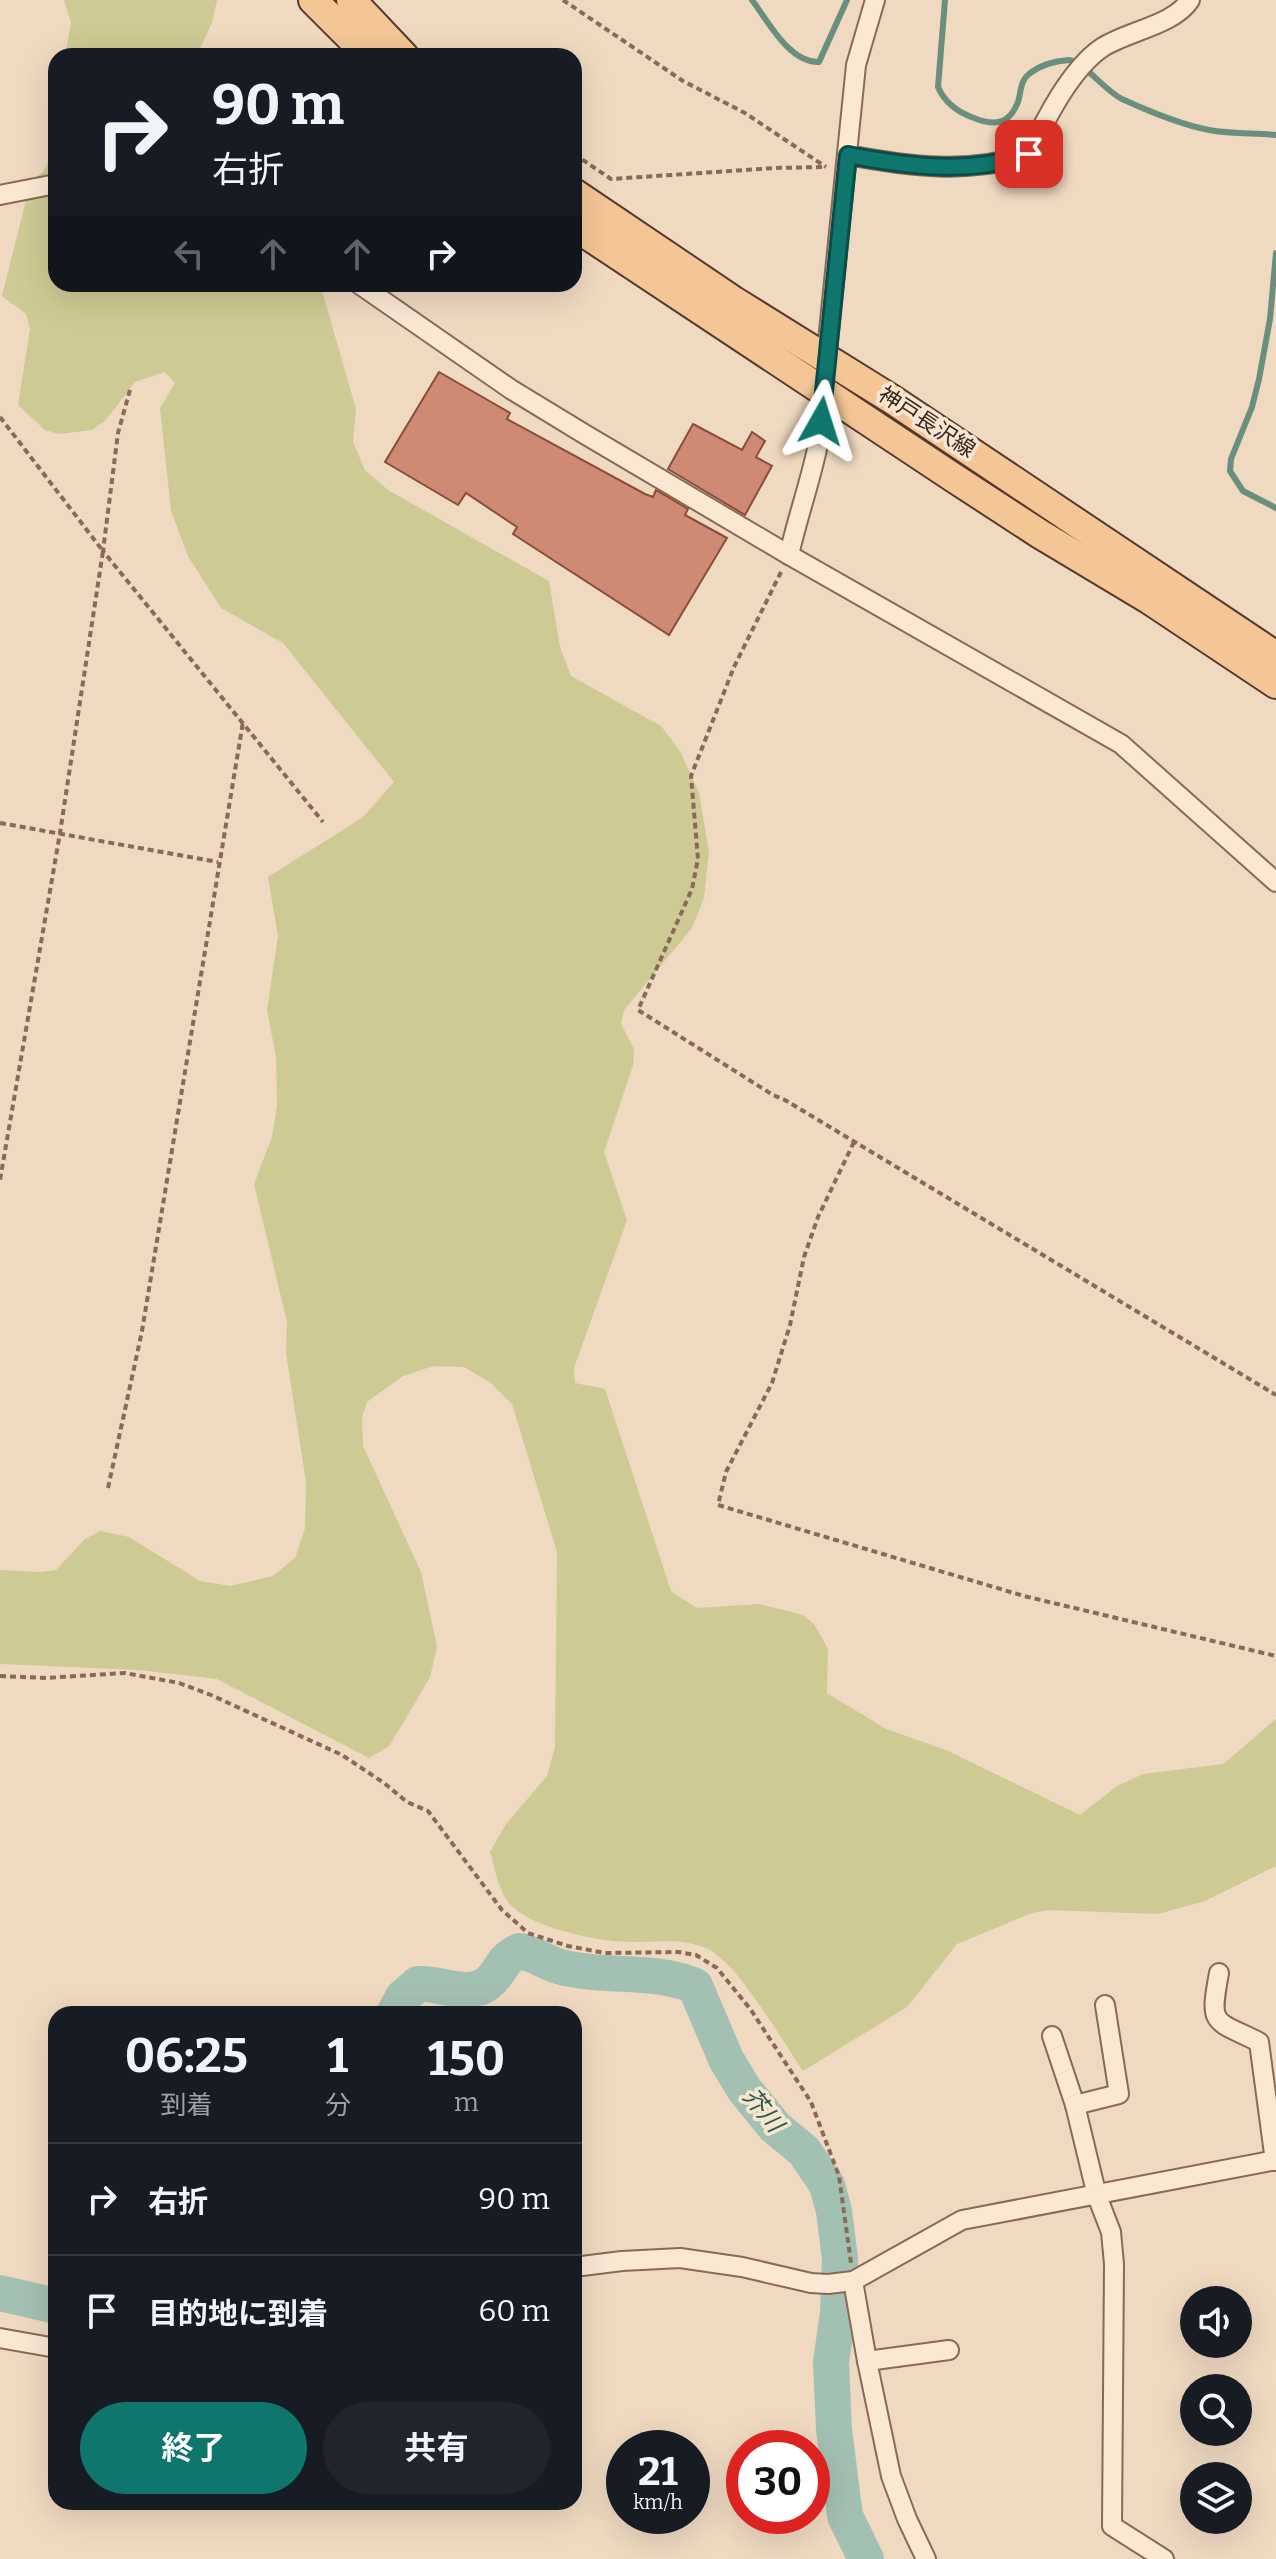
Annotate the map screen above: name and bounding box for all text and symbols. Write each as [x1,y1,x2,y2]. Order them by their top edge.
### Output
text: 90 m [212,72,344,139]
icon: right [80,80,184,184]
pin [995,120,1063,188]
icon: arrive [1007,132,1051,176]
text: 右折 [212,148,284,192]
icon: left [167,232,211,276]
icon: ahead [251,232,295,276]
icon: ahead [335,232,379,276]
icon: right [419,232,463,276]
position arrow [779,379,863,463]
street label: 神戸長沢線 [874,381,980,463]
text: 06:25 [125,2027,248,2085]
text: 1 [328,2027,348,2085]
text: 150 [428,2030,505,2088]
water label: 芥川 [737,2083,791,2140]
text: m [454,2087,479,2118]
text: 到着 [160,2090,212,2121]
text: 分 [325,2090,351,2121]
icon: right [80,2177,124,2221]
text: 90 m [479,2181,550,2217]
text: 右折 [148,2184,208,2220]
map controls [1180,2286,1252,2534]
button: sound [1180,2286,1252,2358]
icon: arrive [80,2289,124,2333]
text: 60 m [479,2293,550,2329]
text: 目的地に到着 [148,2296,328,2332]
button: search [1180,2374,1252,2446]
button: 終了 [80,2402,307,2494]
button: 共有 [323,2402,550,2494]
speed limit sign: 30 [726,2430,830,2534]
text: 21 [638,2448,678,2496]
button: layers [1180,2462,1252,2534]
text: km/h [633,2490,683,2514]

